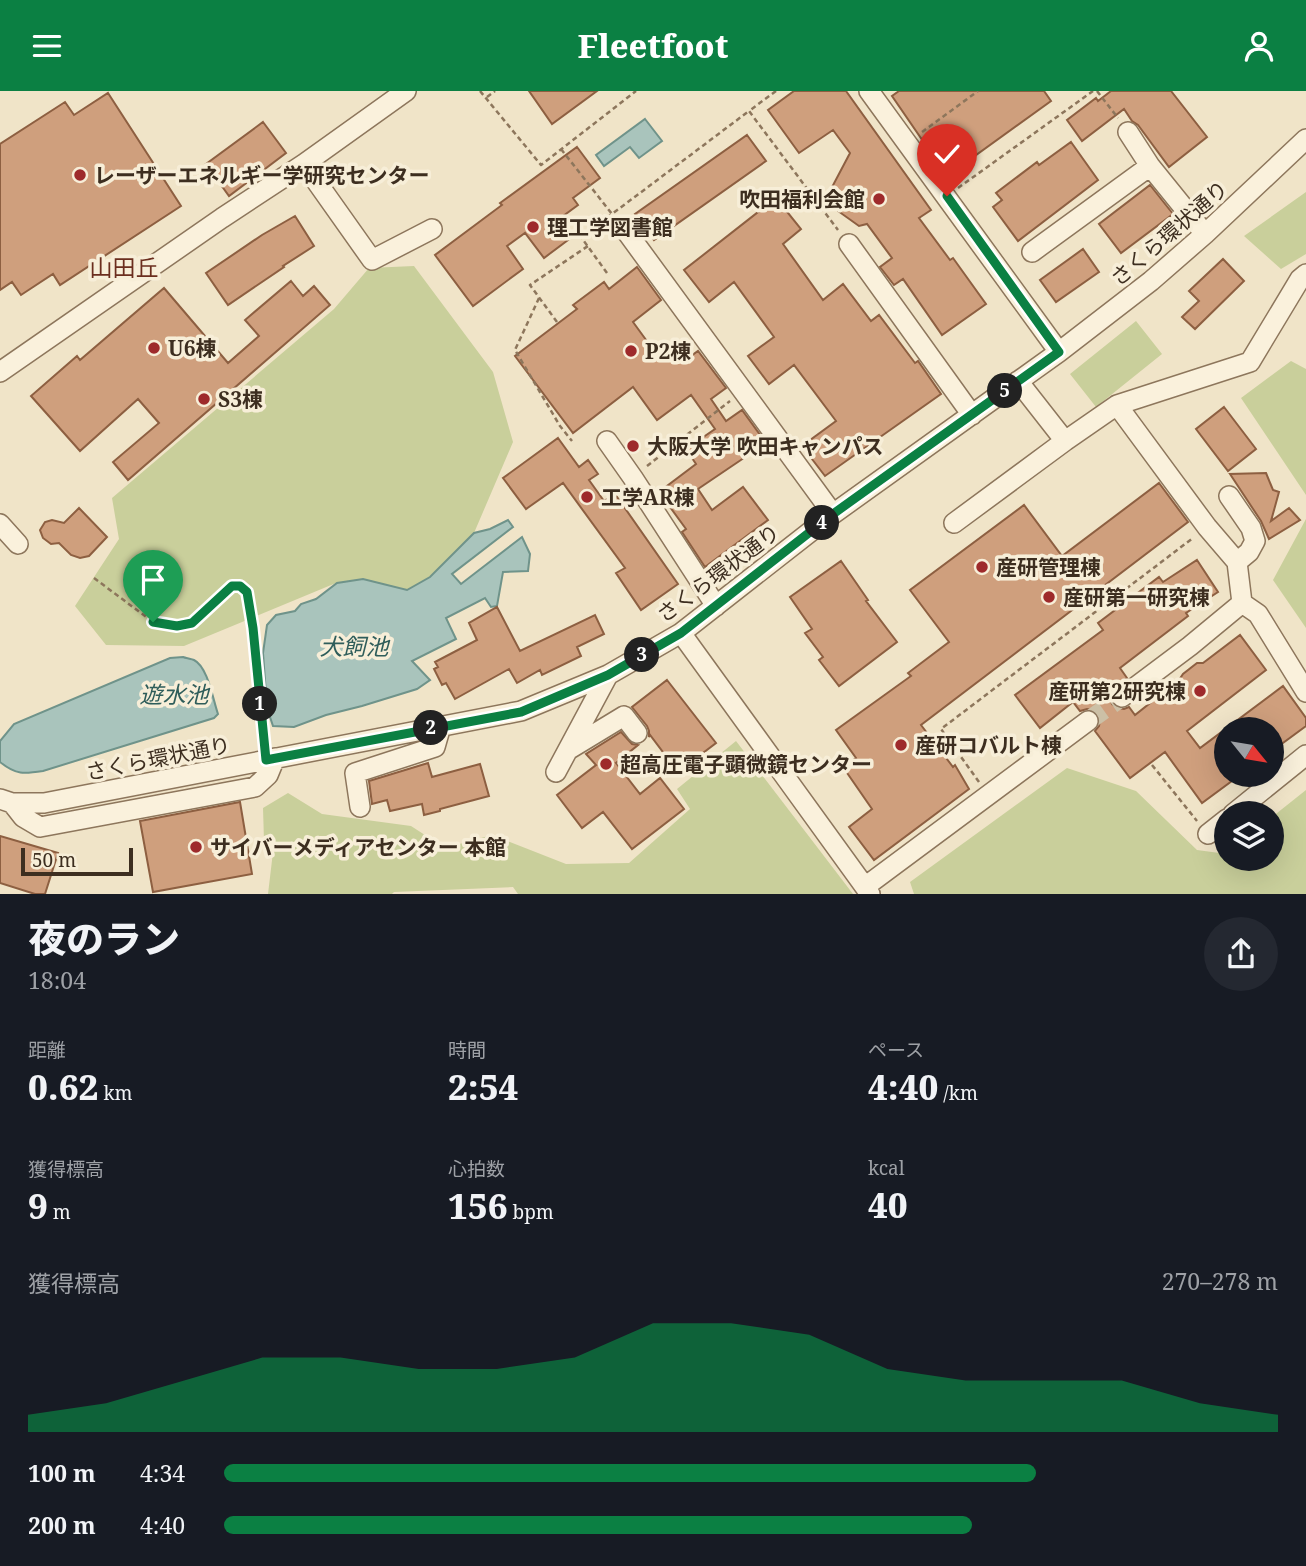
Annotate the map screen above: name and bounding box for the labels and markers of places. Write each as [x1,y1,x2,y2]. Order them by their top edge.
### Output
pin [917,124,977,196]
place label: レーザーエネルギー学研究センター [94,161,430,189]
marker: レーザーエネルギー学研究センター [72,167,88,183]
place label: 吹田福利会館 [739,185,865,213]
marker: 吹田福利会館 [871,191,887,207]
place label: 理工学図書館 [547,213,673,241]
marker: 理工学図書館 [525,219,541,235]
place label: U6棟 [168,334,217,362]
place label: P2棟 [645,337,691,365]
marker: U6棟 [146,340,162,356]
marker: P2棟 [623,343,639,359]
pin: 5 [988,373,1023,409]
place label: S3棟 [218,385,263,413]
marker: S3棟 [196,391,212,407]
place label: 大阪大学 吹田キャンパス [647,432,883,460]
marker: 大阪大学 吹田キャンパス [625,438,641,454]
place label: 工学AR棟 [601,483,695,511]
marker: 工学AR棟 [579,489,595,505]
pin: 4 [804,505,840,541]
pin [123,550,183,622]
place label: 産研管理棟 [996,553,1101,581]
marker: 産研管理棟 [974,559,990,575]
place label: 産研第一研究棟 [1063,583,1210,611]
marker: 産研第一研究棟 [1041,589,1057,605]
pin: 3 [624,637,660,673]
place label: 産研第2研究棟 [1048,677,1186,705]
marker: 産研第2研究棟 [1192,683,1208,699]
pin: 1 [243,687,278,721]
pin: 2 [414,711,448,745]
place label: 産研コバルト棟 [915,731,1062,759]
marker: 産研コバルト棟 [893,737,909,753]
place label: 超高圧電子顕微鏡センター [620,750,872,778]
marker: 超高圧電子顕微鏡センター [598,756,614,772]
place label: サイバーメディアセンター 本館 [210,833,506,861]
marker: サイバーメディアセンター 本館 [188,839,204,855]

